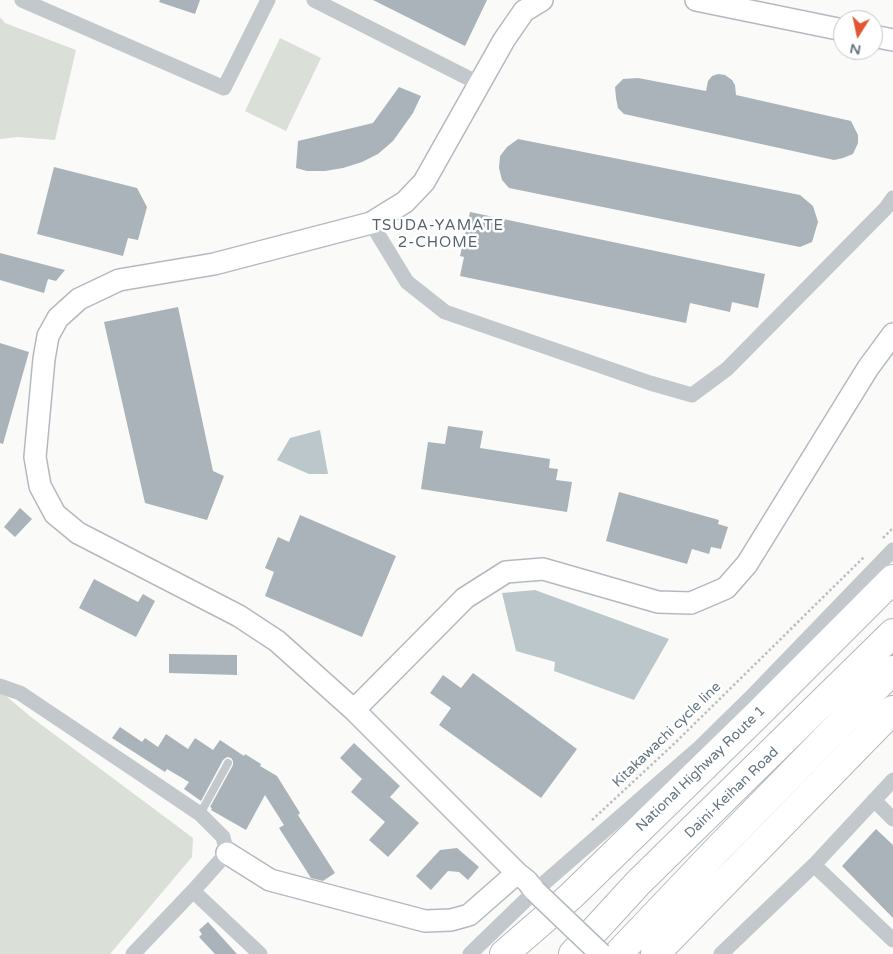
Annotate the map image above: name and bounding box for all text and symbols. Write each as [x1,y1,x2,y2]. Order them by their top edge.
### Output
north arrow [833,10,883,60]
text: N [848,40,862,59]
district label: TSUDA-YAMATE 2-CHOME [370,217,506,252]
street label: Kitakawachi cycle line [609,679,725,791]
street label: National Highway Route 1 [633,703,769,835]
street label: Daini-Keihan Road [682,744,782,842]

